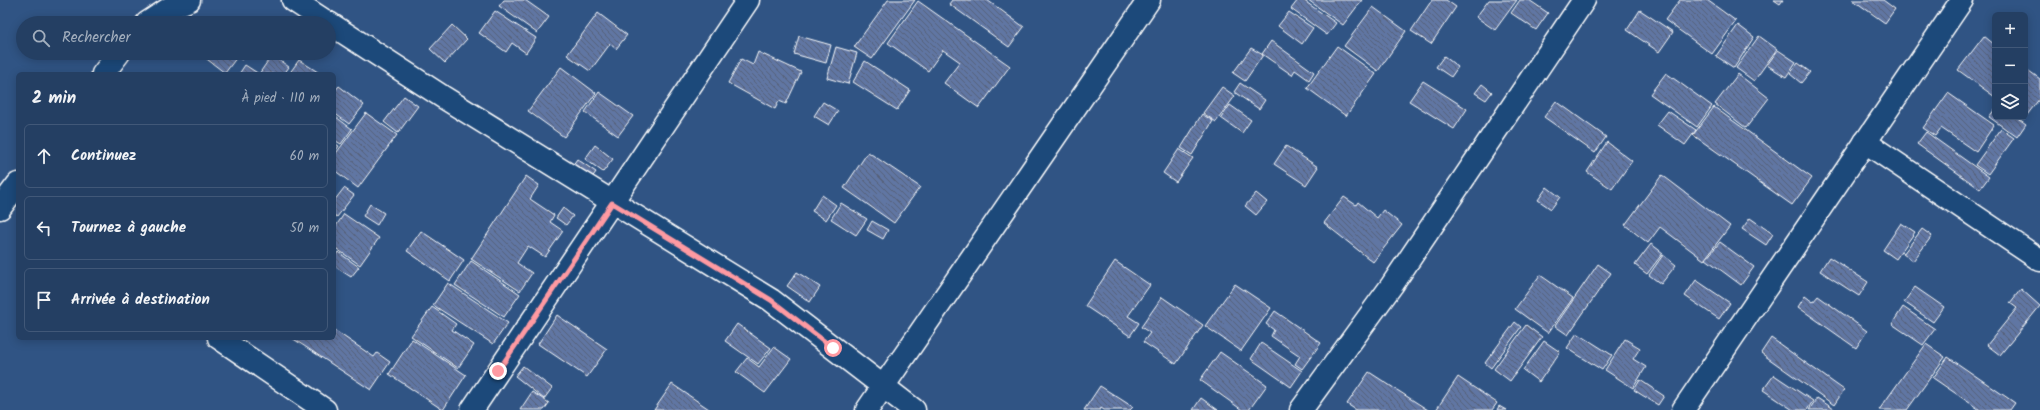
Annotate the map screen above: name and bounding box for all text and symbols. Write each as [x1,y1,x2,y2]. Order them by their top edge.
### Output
map controls [1992,12,2028,120]
button: + [1992,12,2028,48]
search box [16,16,336,60]
text: Rechercher [62,26,130,50]
icon: search [30,27,52,49]
button: − [1992,48,2028,84]
button: layers [1992,84,2028,120]
text: 2 min [32,85,76,112]
text: À pied · 110 m [242,88,320,109]
text: Continuez [71,144,136,168]
icon: ahead [33,145,55,167]
text: 60 m [290,146,319,167]
text: Tournez à gauche [71,216,186,240]
icon: left [33,217,55,239]
text: 50 m [290,218,319,239]
text: Arrivée à destination [71,288,210,312]
icon: arrive [33,289,55,311]
route start [824,339,842,357]
route end [489,362,507,380]

